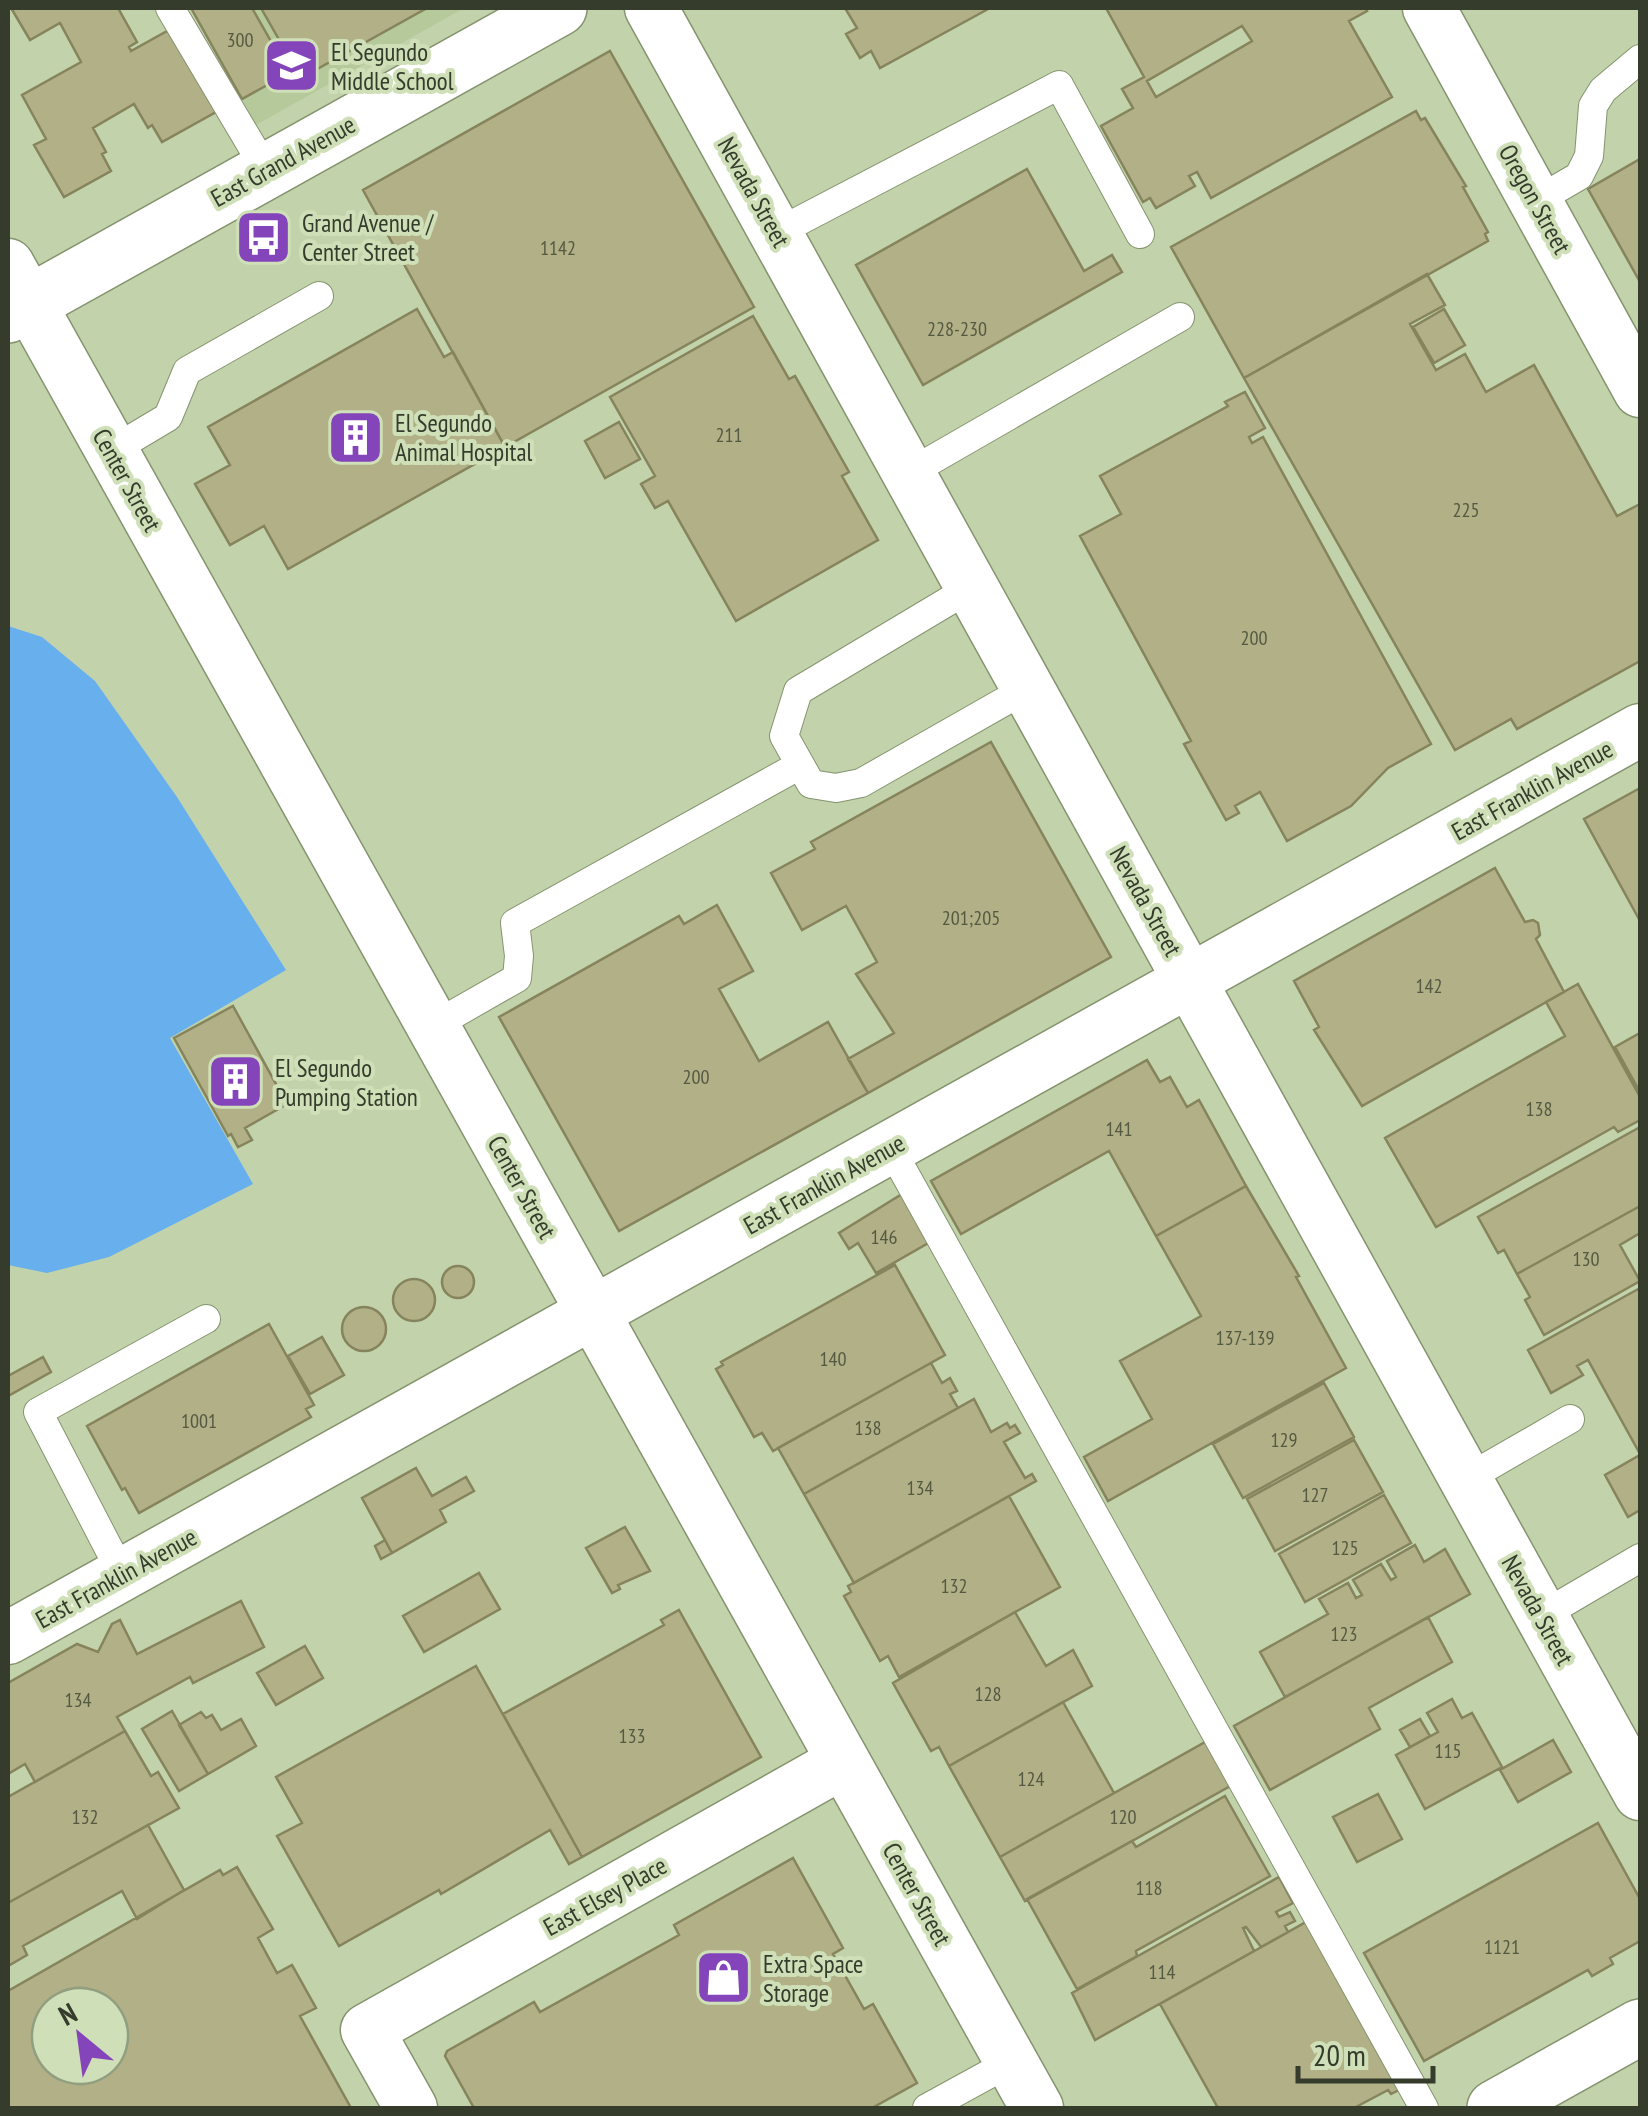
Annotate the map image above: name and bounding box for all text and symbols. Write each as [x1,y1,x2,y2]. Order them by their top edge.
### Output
house number: 300 [227,27,254,53]
school or university icon: El Segundo Middle School [262,36,322,96]
place label: El Segundo Middle School [331,36,454,97]
street label: East Grand Avenue [205,108,361,214]
street label: Nevada Street [711,131,797,253]
street label: Oregon Street [1492,139,1578,259]
bus stop icon: Grand Avenue / Center Street [233,207,293,267]
place label: Grand Avenue / Center Street [302,207,435,268]
house number: 1142 [540,235,576,261]
house number: 228-230 [927,316,987,342]
building icon: El Segundo Animal Hospital [326,407,386,467]
place label: El Segundo Animal Hospital [395,407,532,468]
house number: 211 [716,422,743,448]
street label: Center Street [86,423,168,537]
house number: 225 [1453,497,1480,523]
house number: 200 [1241,625,1268,651]
street label: East Franklin Avenue [1446,733,1618,847]
street label: Nevada Street [1103,840,1189,962]
house number: 201;205 [942,905,1000,931]
house number: 142 [1416,973,1443,999]
building icon: El Segundo Pumping Station [206,1052,266,1112]
place label: El Segundo Pumping Station [275,1052,418,1113]
house number: 200 [683,1064,710,1090]
house number: 138 [1526,1096,1553,1122]
house number: 141 [1106,1116,1133,1142]
street label: East Franklin Avenue [738,1127,910,1241]
street label: Center Street [481,1130,563,1244]
house number: 146 [871,1224,898,1250]
house number: 130 [1573,1246,1600,1272]
house number: 137-139 [1216,1325,1274,1351]
house number: 140 [820,1346,847,1372]
house number: 1001 [181,1408,217,1434]
house number: 138 [855,1415,882,1441]
house number: 129 [1271,1427,1298,1453]
house number: 134 [907,1475,934,1501]
house number: 127 [1302,1482,1329,1508]
street label: East Franklin Avenue [30,1521,202,1635]
house number: 125 [1332,1535,1359,1561]
street label: Nevada Street [1495,1549,1581,1671]
house number: 132 [941,1573,968,1599]
house number: 123 [1331,1621,1358,1647]
house number: 128 [975,1681,1002,1707]
house number: 134 [65,1687,92,1713]
house number: 133 [619,1723,646,1749]
house number: 115 [1435,1738,1462,1764]
house number: 124 [1018,1766,1045,1792]
house number: 132 [72,1804,99,1830]
house number: 120 [1110,1804,1137,1830]
street label: Center Street [876,1837,958,1951]
street label: East Elsey Place [538,1849,672,1943]
house number: 118 [1136,1875,1163,1901]
house number: 1121 [1484,1934,1520,1960]
shop icon: Extra Space Storage [694,1948,754,2008]
place label: Extra Space Storage [763,1948,863,2009]
house number: 114 [1149,1959,1176,1985]
north arrow [30,1986,130,2086]
text: N [52,1994,83,2034]
scale bar [1298,2021,1433,2083]
text: 20 m [1313,2035,1366,2074]

